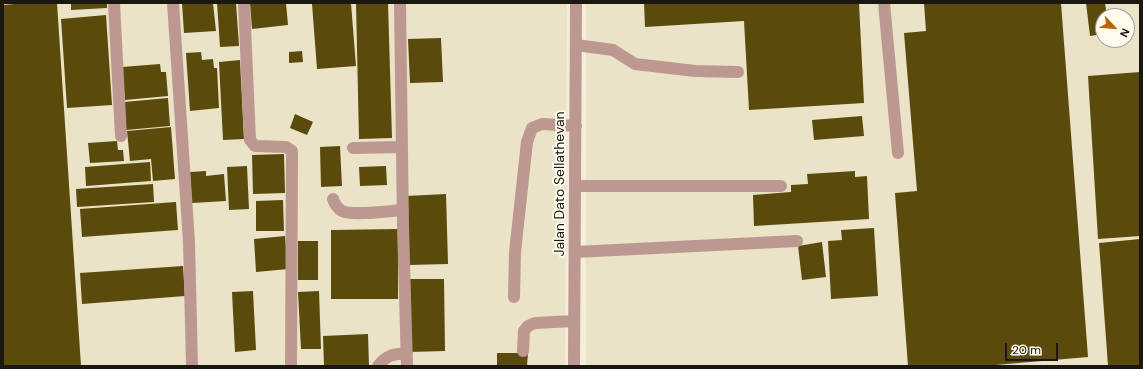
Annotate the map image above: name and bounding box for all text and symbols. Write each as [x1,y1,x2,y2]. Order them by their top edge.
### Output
north arrow [1095,8,1135,48]
text: N [1117,26,1133,39]
street label: Jalan Dato Sellathevan [552,111,568,257]
scale bar [1007,335,1060,361]
text: 20 m [1012,342,1041,358]

